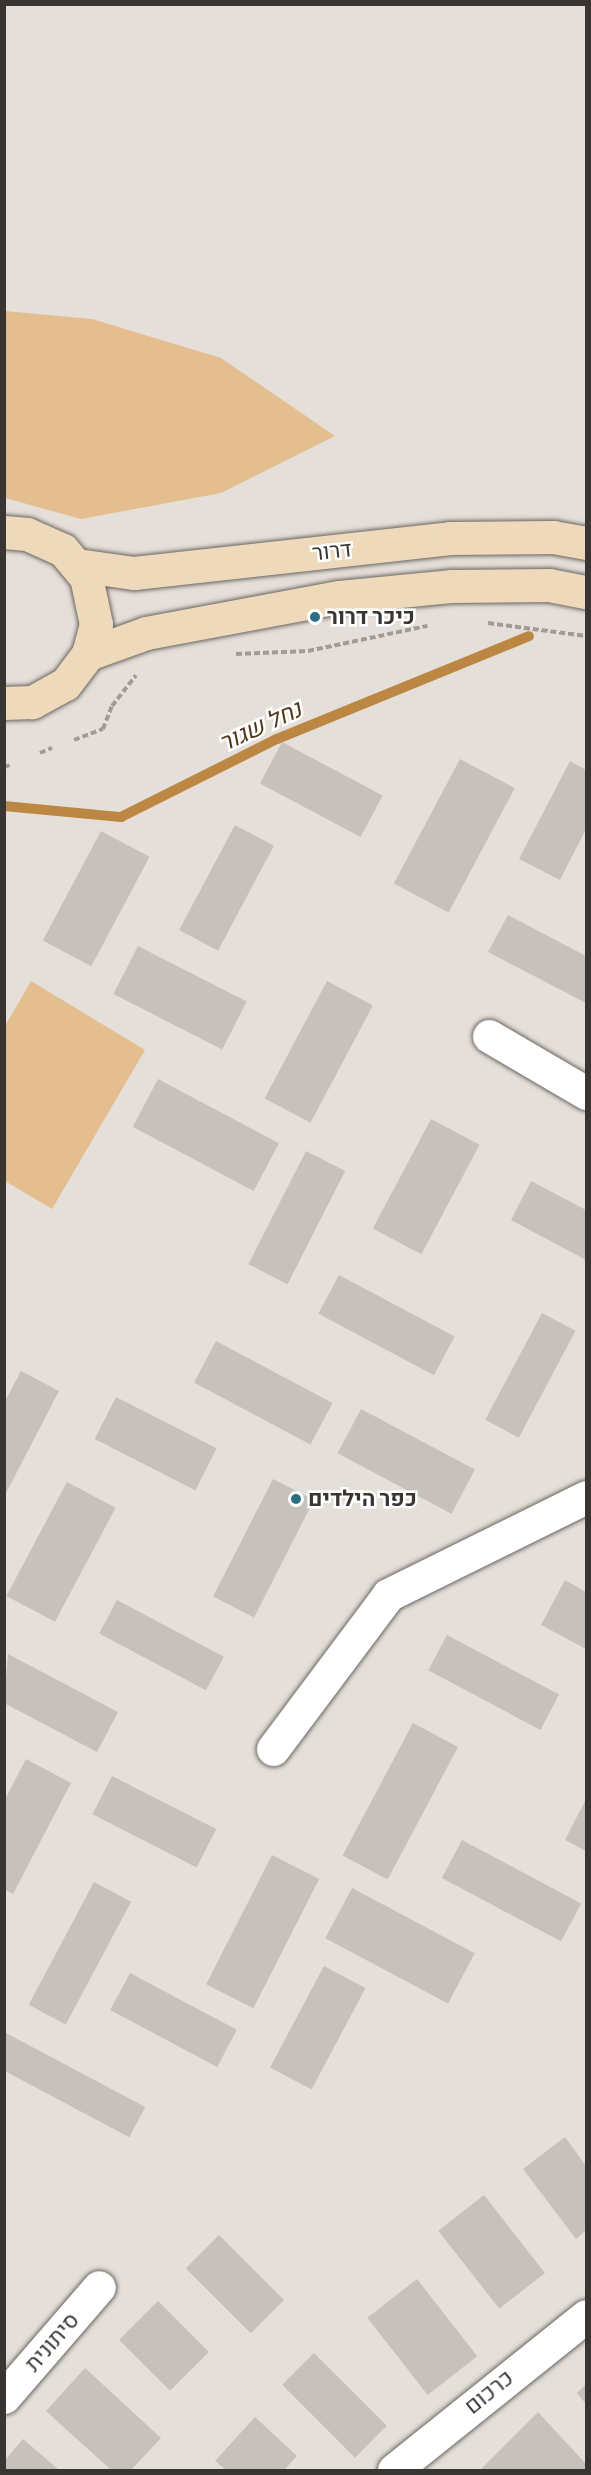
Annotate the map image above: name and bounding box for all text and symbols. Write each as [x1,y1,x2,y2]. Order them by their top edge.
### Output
street label: דרור [311,536,353,566]
place label: כיכר דרור [327,604,415,630]
marker: כיכר דרור [308,610,322,624]
water label: נחל שגור [214,694,306,758]
place label: כפר הילדים [308,1486,417,1512]
marker: כפר הילדים [289,1492,303,1506]
street label: סיתונית [19,2307,85,2377]
street label: כרכום [459,2364,519,2420]

